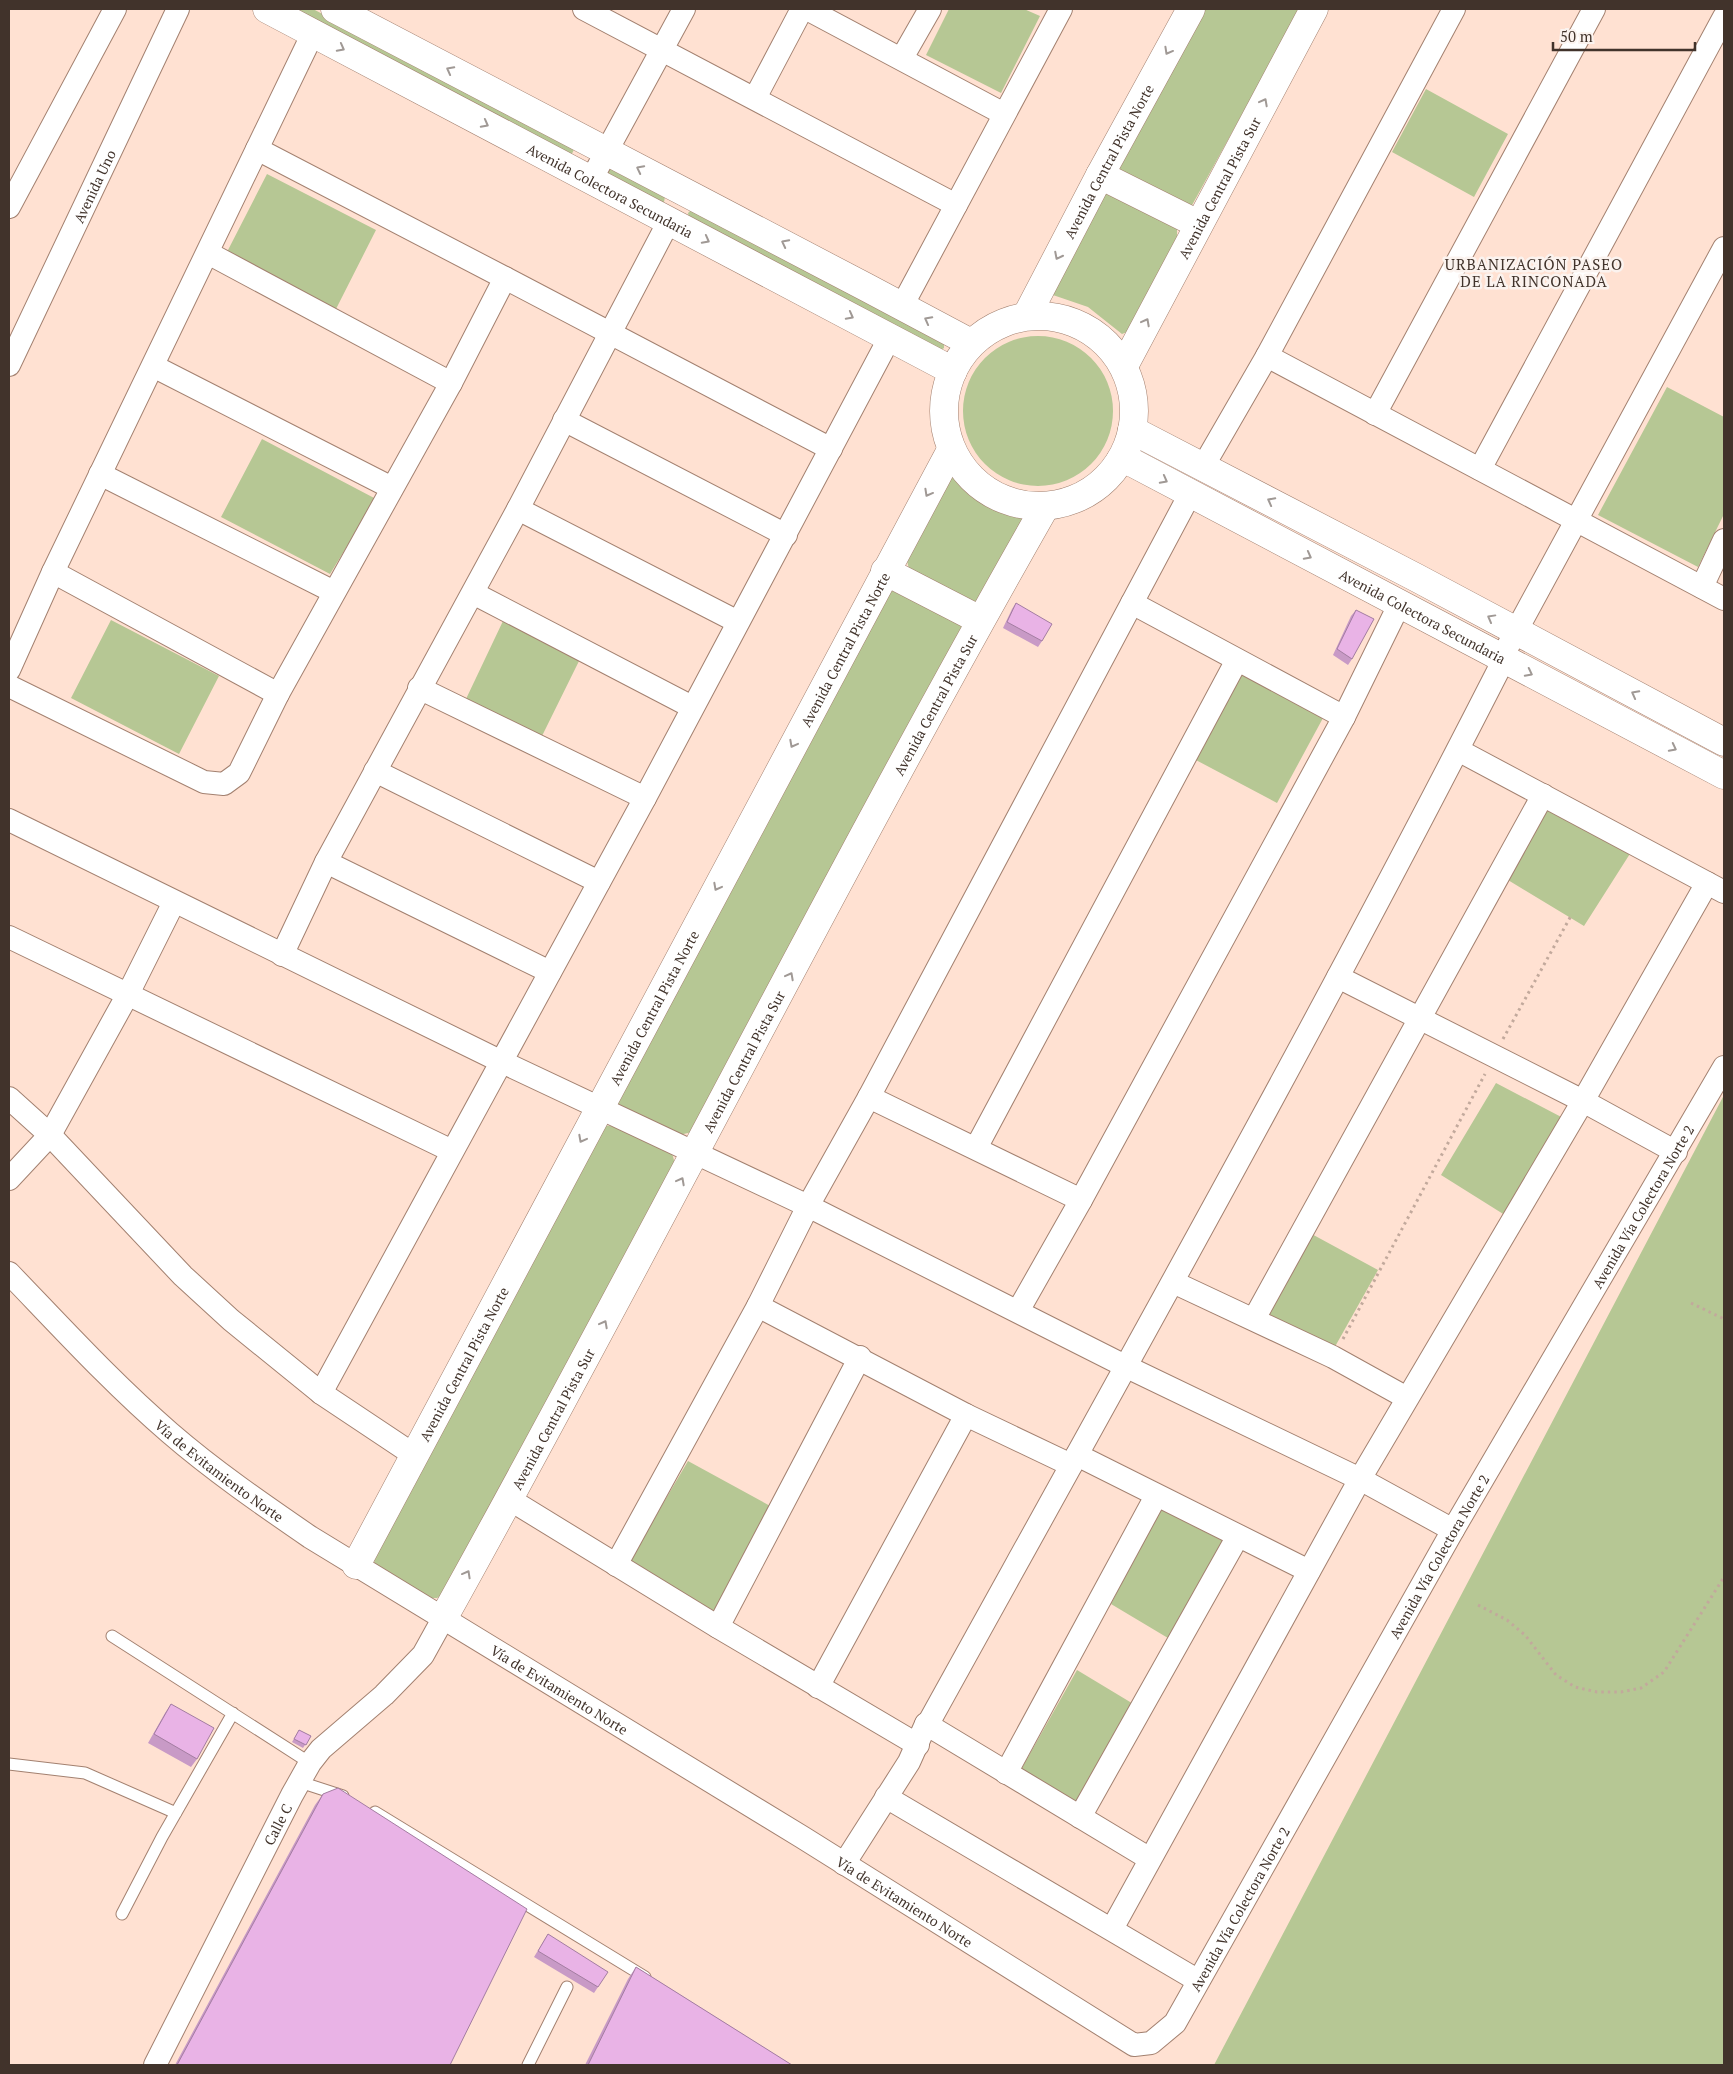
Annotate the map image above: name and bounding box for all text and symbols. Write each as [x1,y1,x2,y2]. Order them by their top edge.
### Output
scale bar [1553,20,1696,52]
text: 50 m [1560,26,1593,46]
one-way arrow [336,42,345,52]
one-way arrow [1164,46,1174,55]
one-way arrow [446,66,455,76]
street label: Avenida Central Pista Norte [1059,81,1158,242]
one-way arrow [1258,98,1268,107]
street label: Avenida Central Pista Sur [1173,113,1265,262]
one-way arrow [480,118,489,128]
street label: Avenida Colectora Secundaria [524,138,697,242]
street label: Avenida Uno [68,146,119,226]
one-way arrow [637,165,646,175]
one-way arrow [701,234,710,244]
one-way arrow [781,239,790,249]
one-way arrow [1054,251,1064,260]
district label: URBANIZACIÓN PASEO DE LA RINCONADA [1445,254,1623,291]
one-way arrow [845,310,854,320]
one-way arrow [925,316,934,326]
one-way arrow [1140,319,1150,328]
one-way arrow [1159,474,1168,484]
one-way arrow [924,487,934,496]
one-way arrow [1267,497,1276,507]
one-way arrow [1302,550,1311,560]
street label: Avenida Colectora Secundaria [1336,564,1509,668]
street label: Avenida Central Pista Norte [796,569,894,730]
one-way arrow [1488,614,1497,624]
street label: Avenida Central Pista Sur [889,630,981,778]
one-way arrow [1524,667,1533,677]
one-way arrow [1631,690,1640,700]
one-way arrow [789,739,799,748]
one-way arrow [1668,742,1677,752]
one-way arrow [713,882,723,891]
street label: Avenida Central Pista Norte [605,927,703,1088]
one-way arrow [784,972,794,981]
street label: Avenida Central Pista Sur [698,987,789,1136]
street label: Avenida Vía Colectora Norte 2 [1587,1121,1698,1291]
one-way arrow [579,1133,589,1142]
one-way arrow [675,1177,685,1186]
street label: Avenida Central Pista Norte [414,1283,512,1444]
one-way arrow [598,1320,608,1329]
street label: Avenida Central Pista Sur [507,1344,599,1493]
street label: Vía de Evitamiento Norte [151,1415,288,1526]
street label: Avenida Vía Colectora Norte 2 [1384,1471,1493,1642]
one-way arrow [461,1571,471,1580]
street label: Vía de Evitamiento Norte [488,1640,632,1738]
street label: Calle C [259,1800,296,1848]
street label: Avenida Vía Colectora Norte 2 [1185,1823,1293,1995]
street label: Vía de Evitamiento Norte [833,1852,976,1951]

